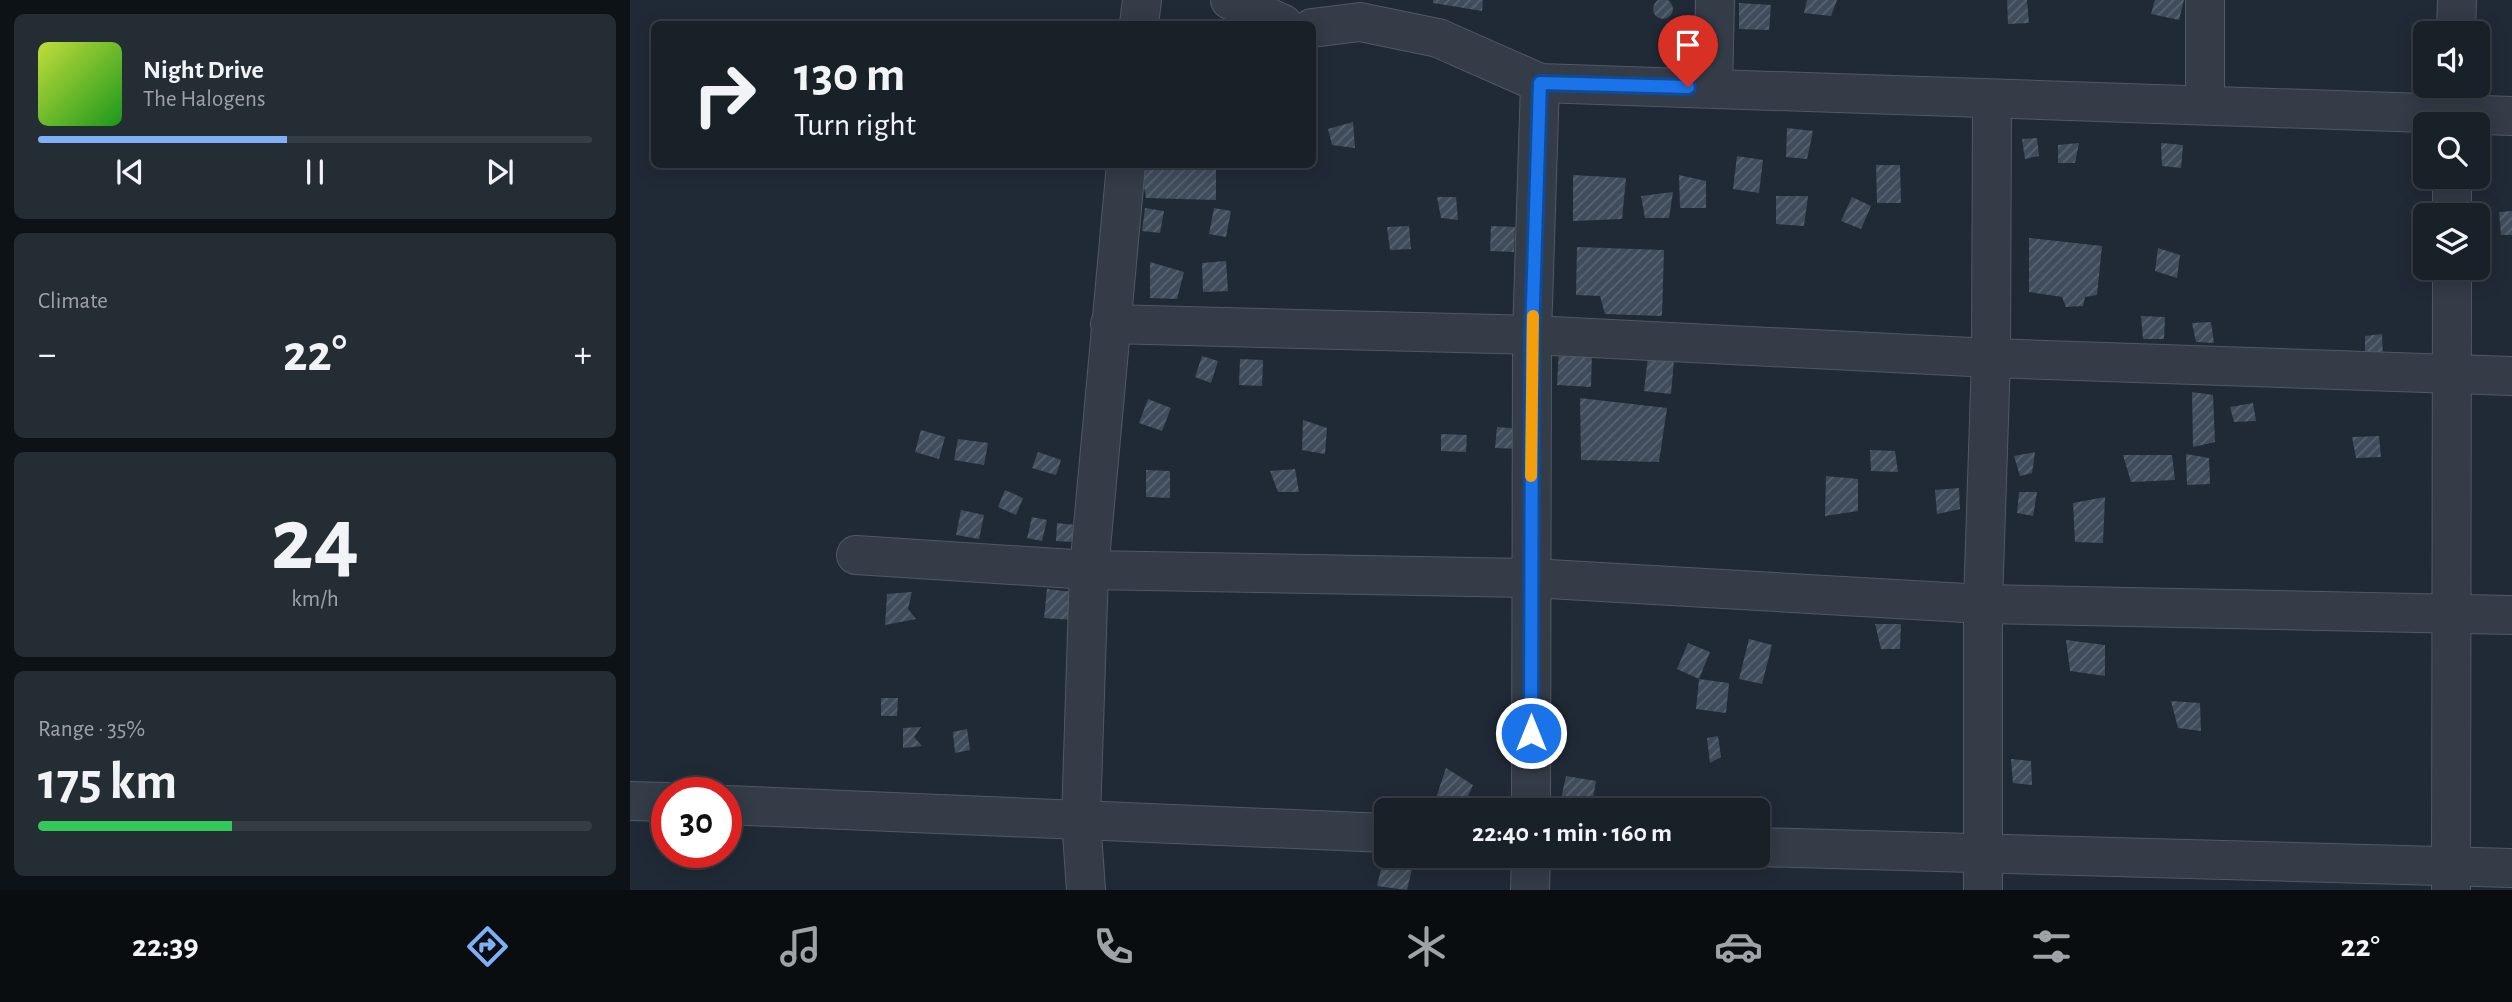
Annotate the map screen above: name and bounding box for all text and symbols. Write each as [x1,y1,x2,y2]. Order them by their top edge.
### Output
pin [1658,15,1718,87]
map controls [2413,21,2490,280]
button: sound [2413,21,2490,98]
icon: arrive [1669,26,1707,64]
icon: right [679,49,770,140]
text: 130 m [794,51,905,100]
text: Night Drive [143,57,264,83]
text: The Halogens [143,88,265,111]
text: Turn right [794,109,916,141]
button: search [2413,112,2490,189]
icon: previous [111,153,149,191]
icon: pause [296,153,334,191]
icon: next [481,153,519,191]
button: layers [2413,203,2490,280]
text: Climate [38,290,108,313]
text: 22° [283,328,347,380]
text: − [38,336,56,374]
text: + [574,336,592,374]
text: 24 [271,495,359,586]
text: km/h [291,588,339,611]
position arrow [1494,696,1568,770]
text: Range · 35% [38,718,145,741]
text: 175 km [38,756,177,808]
speed limit sign: 30 [651,777,742,868]
text: 22:40 · 1 min · 160 m [1472,820,1672,846]
icon: directions [463,922,512,971]
icon: music [776,922,825,971]
icon: phone [1089,922,1138,971]
icon: climate [1402,922,1451,971]
icon: car [1714,922,1763,971]
icon: filters [2027,922,2076,971]
text: 22:39 [132,930,199,962]
text: 22° [2340,930,2380,962]

